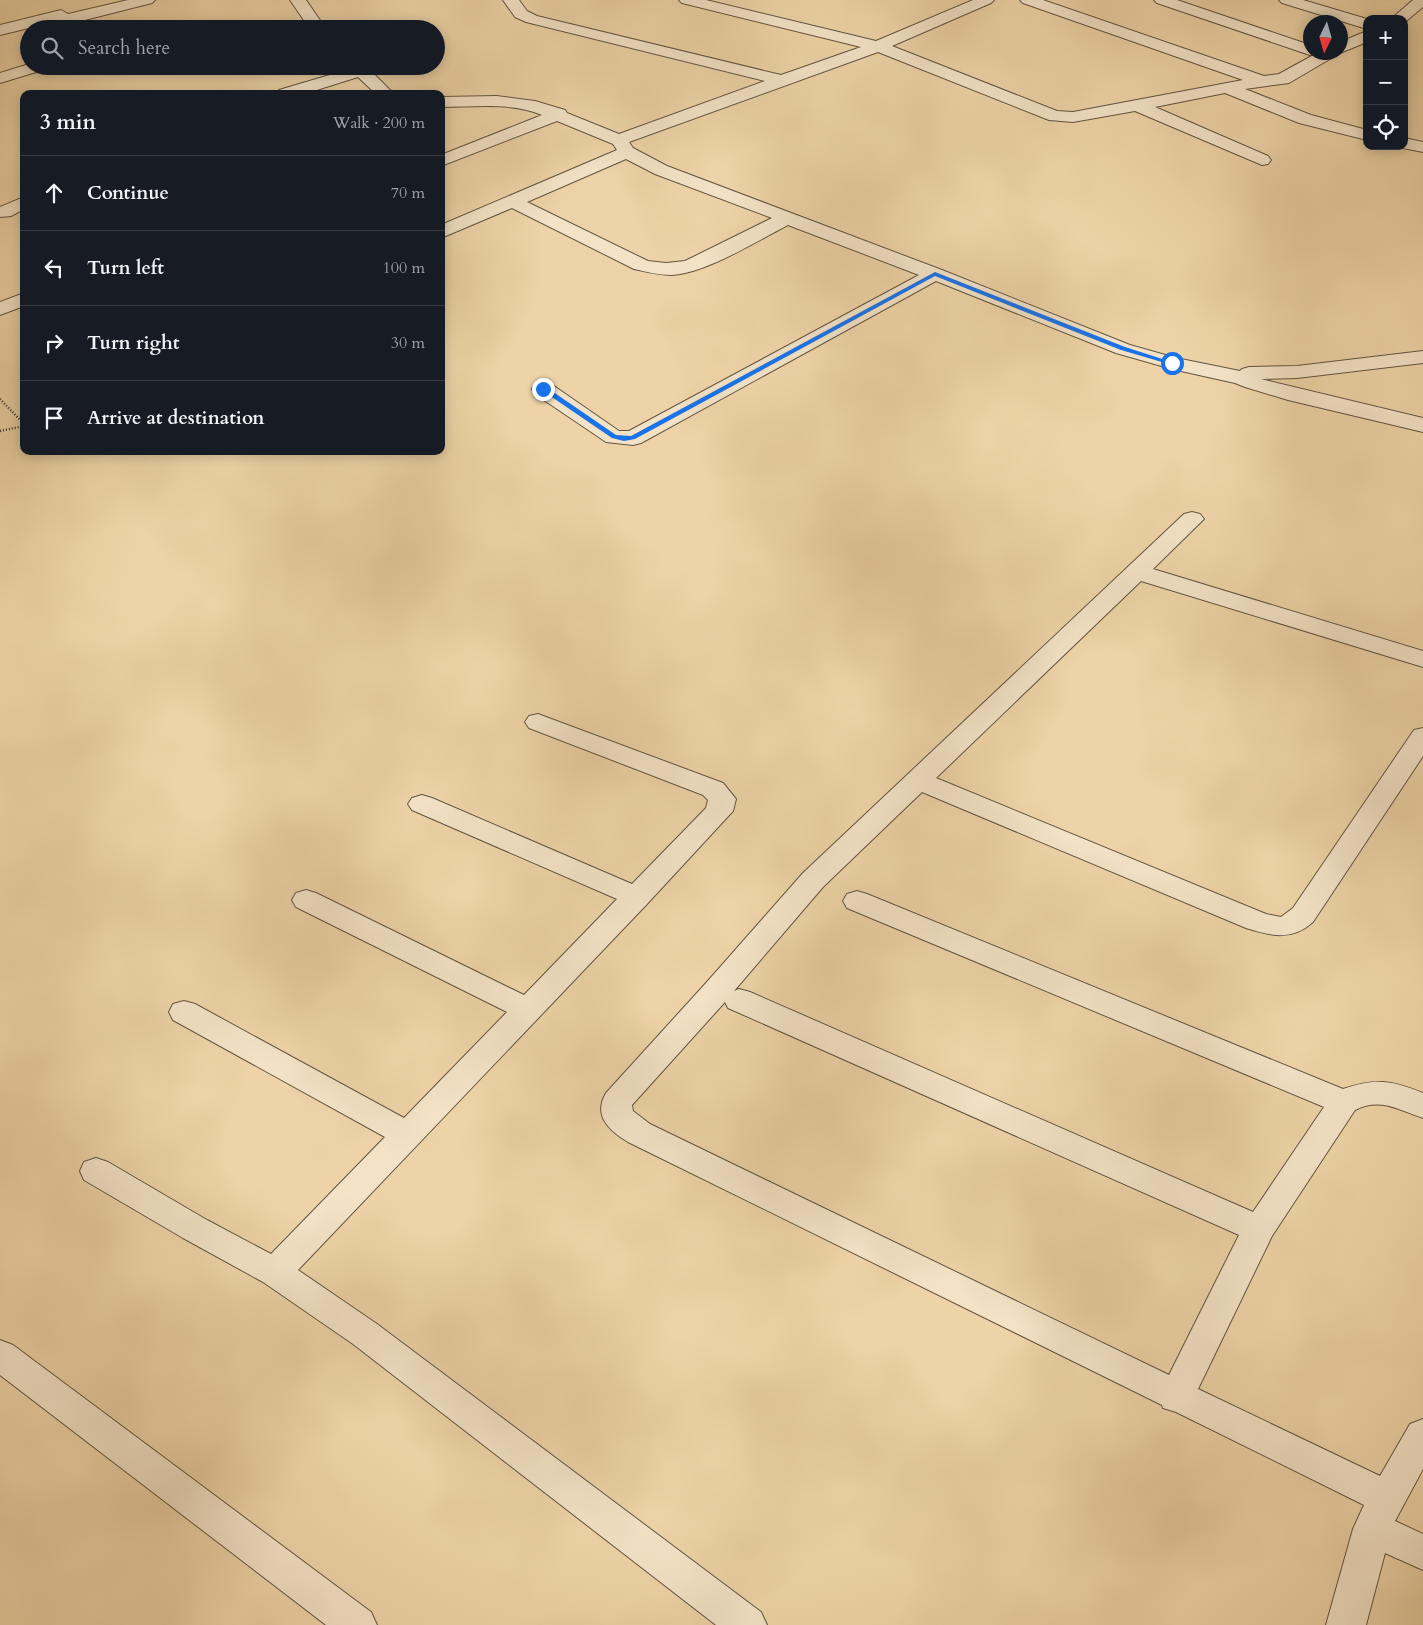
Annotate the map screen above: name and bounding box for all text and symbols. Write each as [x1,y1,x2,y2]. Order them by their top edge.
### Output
north arrow [1303,15,1348,60]
map controls [1363,15,1408,150]
button: + [1363,15,1408,60]
search box [20,20,445,75]
icon: search [38,34,66,62]
text: Search here [78,35,170,61]
button: − [1363,60,1408,105]
button: locate [1363,105,1408,150]
text: 3 min [40,108,96,137]
text: Walk · 200 m [333,112,425,134]
icon: ahead [40,179,68,207]
text: Continue [87,180,169,206]
text: 70 m [391,182,425,204]
icon: left [40,254,68,282]
text: Turn left [87,255,164,281]
text: 100 m [383,257,425,279]
icon: right [40,329,68,357]
text: Turn right [87,330,179,356]
text: 30 m [391,332,425,354]
route start [1161,352,1184,375]
route end [532,378,555,401]
icon: arrive [40,404,68,432]
text: Arrive at destination [87,405,264,431]

